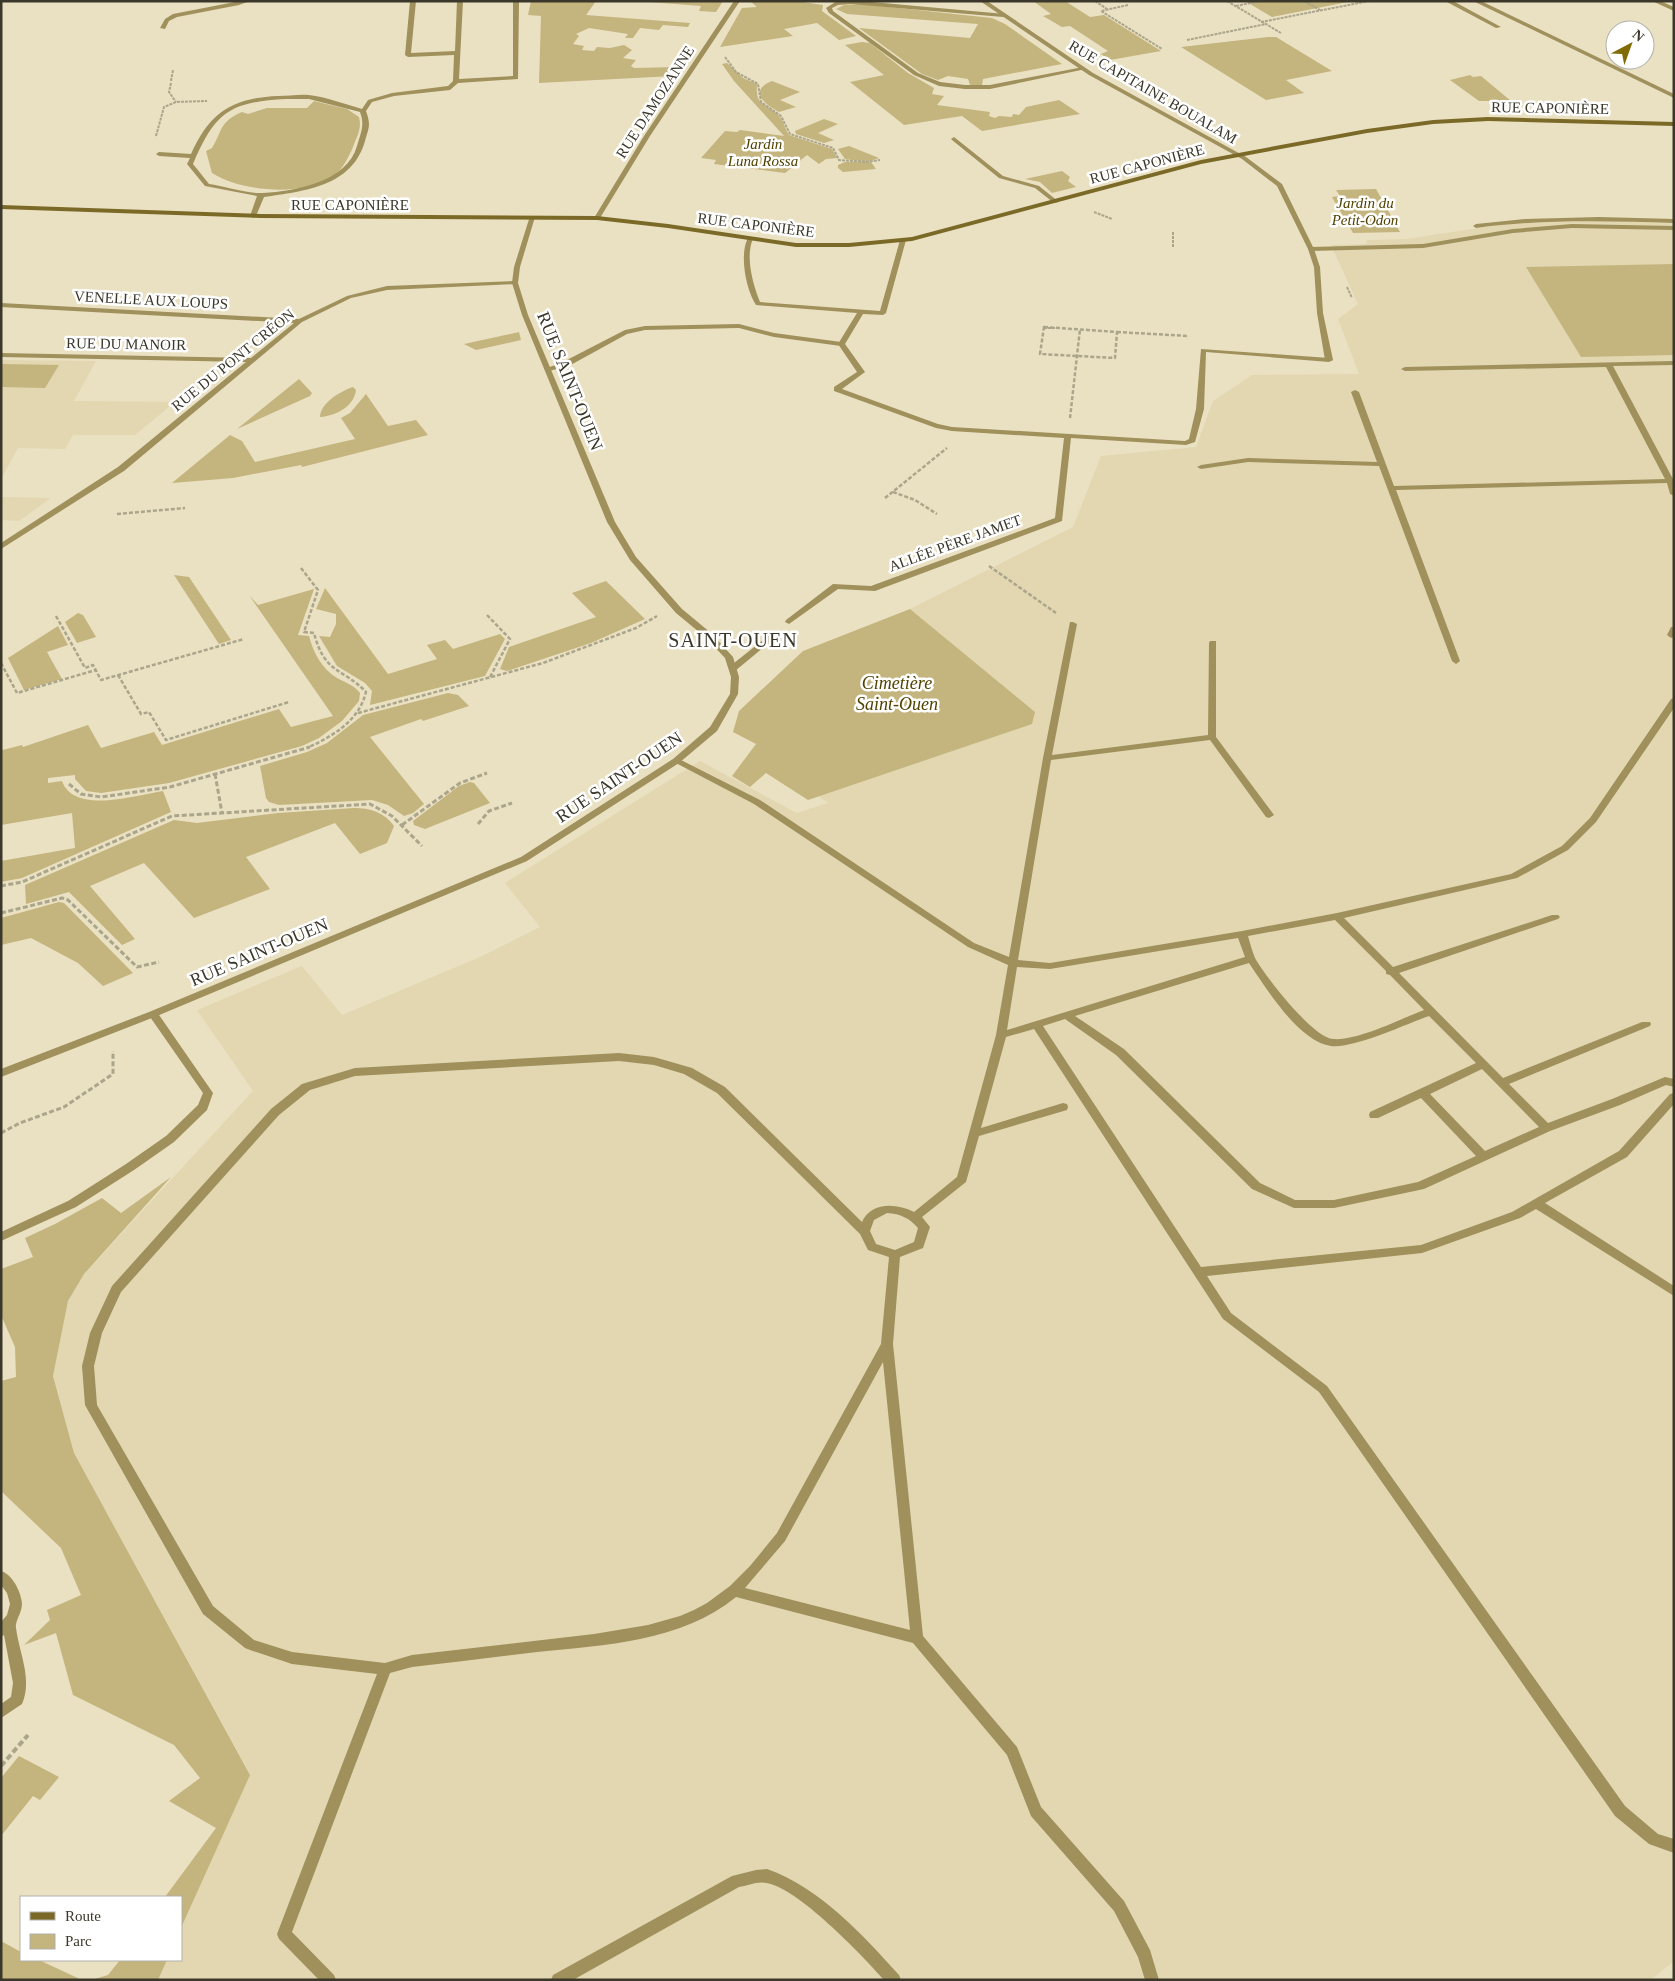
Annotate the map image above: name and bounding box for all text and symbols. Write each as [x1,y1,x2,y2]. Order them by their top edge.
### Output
north arrow [1605,20,1655,70]
text: N [1629,27,1647,45]
street label: RUE CAPITAINE BOUALAM [1066,37,1240,147]
street label: RUE DAMOZANNE [613,43,697,161]
street label: RUE CAPONIÈRE [1491,99,1609,117]
park label: Jardin Luna Rossa [727,136,798,169]
street label: RUE CAPONIÈRE [1088,141,1206,187]
park label: Jardin du Petit-Odon [1331,195,1398,228]
street label: RUE CAPONIÈRE [291,197,409,213]
street label: RUE CAPONIÈRE [697,210,815,240]
street label: VENELLE AUX LOUPS [74,288,228,312]
street label: RUE DU PONT CRÉON [169,306,297,414]
street label: RUE SAINT-OUEN [533,309,607,453]
street label: RUE DU MANOIR [66,335,186,353]
street label: ALLÉE PÈRE JAMET [886,512,1024,574]
district label: SAINT-OUEN [668,629,798,651]
park label: Cimetière Saint-Ouen [856,673,938,714]
street label: RUE SAINT-OUEN [552,727,686,827]
street label: RUE SAINT-OUEN [187,914,331,990]
legend [20,1896,182,1961]
text: Route [65,1908,101,1924]
text: Parc [65,1933,92,1949]

